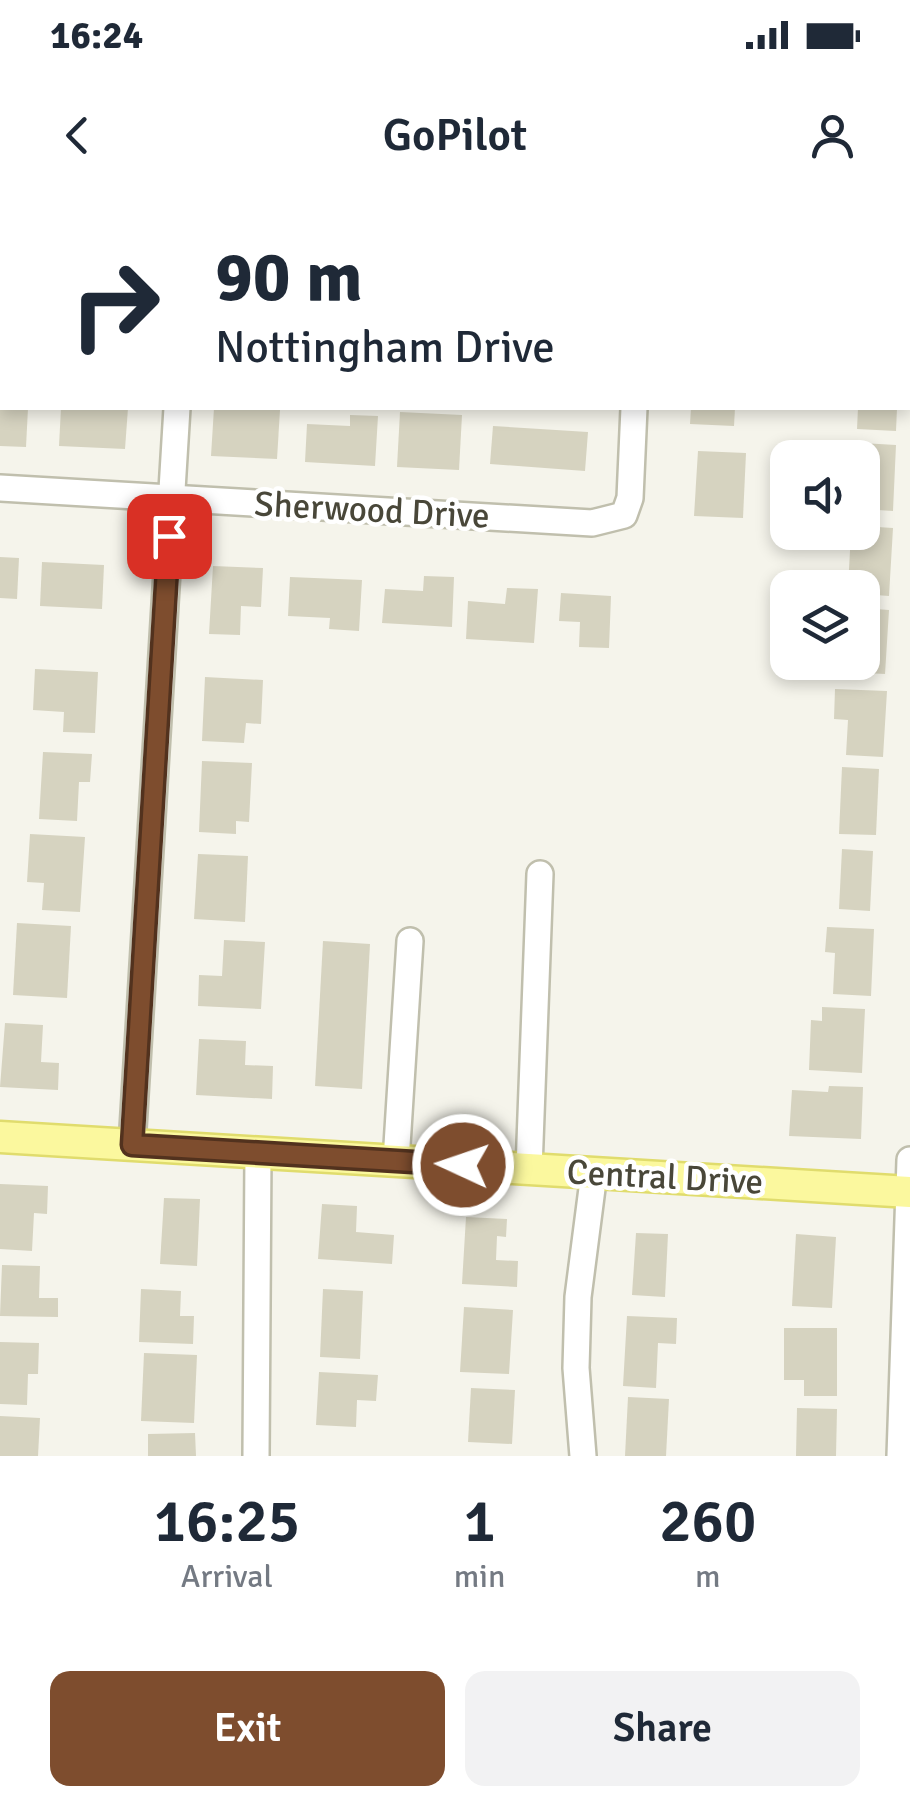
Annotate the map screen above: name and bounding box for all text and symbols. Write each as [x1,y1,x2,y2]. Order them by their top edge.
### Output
text: 16:24 [50,12,143,59]
icon: back [50,108,105,163]
text: GoPilot [383,108,527,163]
icon: person [805,108,860,163]
text: 90 m [215,234,363,320]
icon: right [50,240,180,370]
text: Nottingham Drive [215,320,555,375]
map controls [770,440,880,680]
button: sound [770,440,880,550]
street label: Sherwood Drive [253,482,491,538]
pin [127,494,212,579]
icon: arrive [142,509,197,564]
button: layers [770,570,880,680]
position arrow [411,1113,515,1217]
street label: Central Drive [566,1150,764,1204]
text: 16:25 [154,1485,300,1559]
text: 1 [463,1485,496,1559]
text: 260 [659,1485,756,1559]
text: Arrival [181,1557,273,1596]
text: min [454,1557,505,1596]
text: m [695,1557,721,1596]
button: Exit [50,1671,445,1786]
button: Share [465,1671,860,1786]

